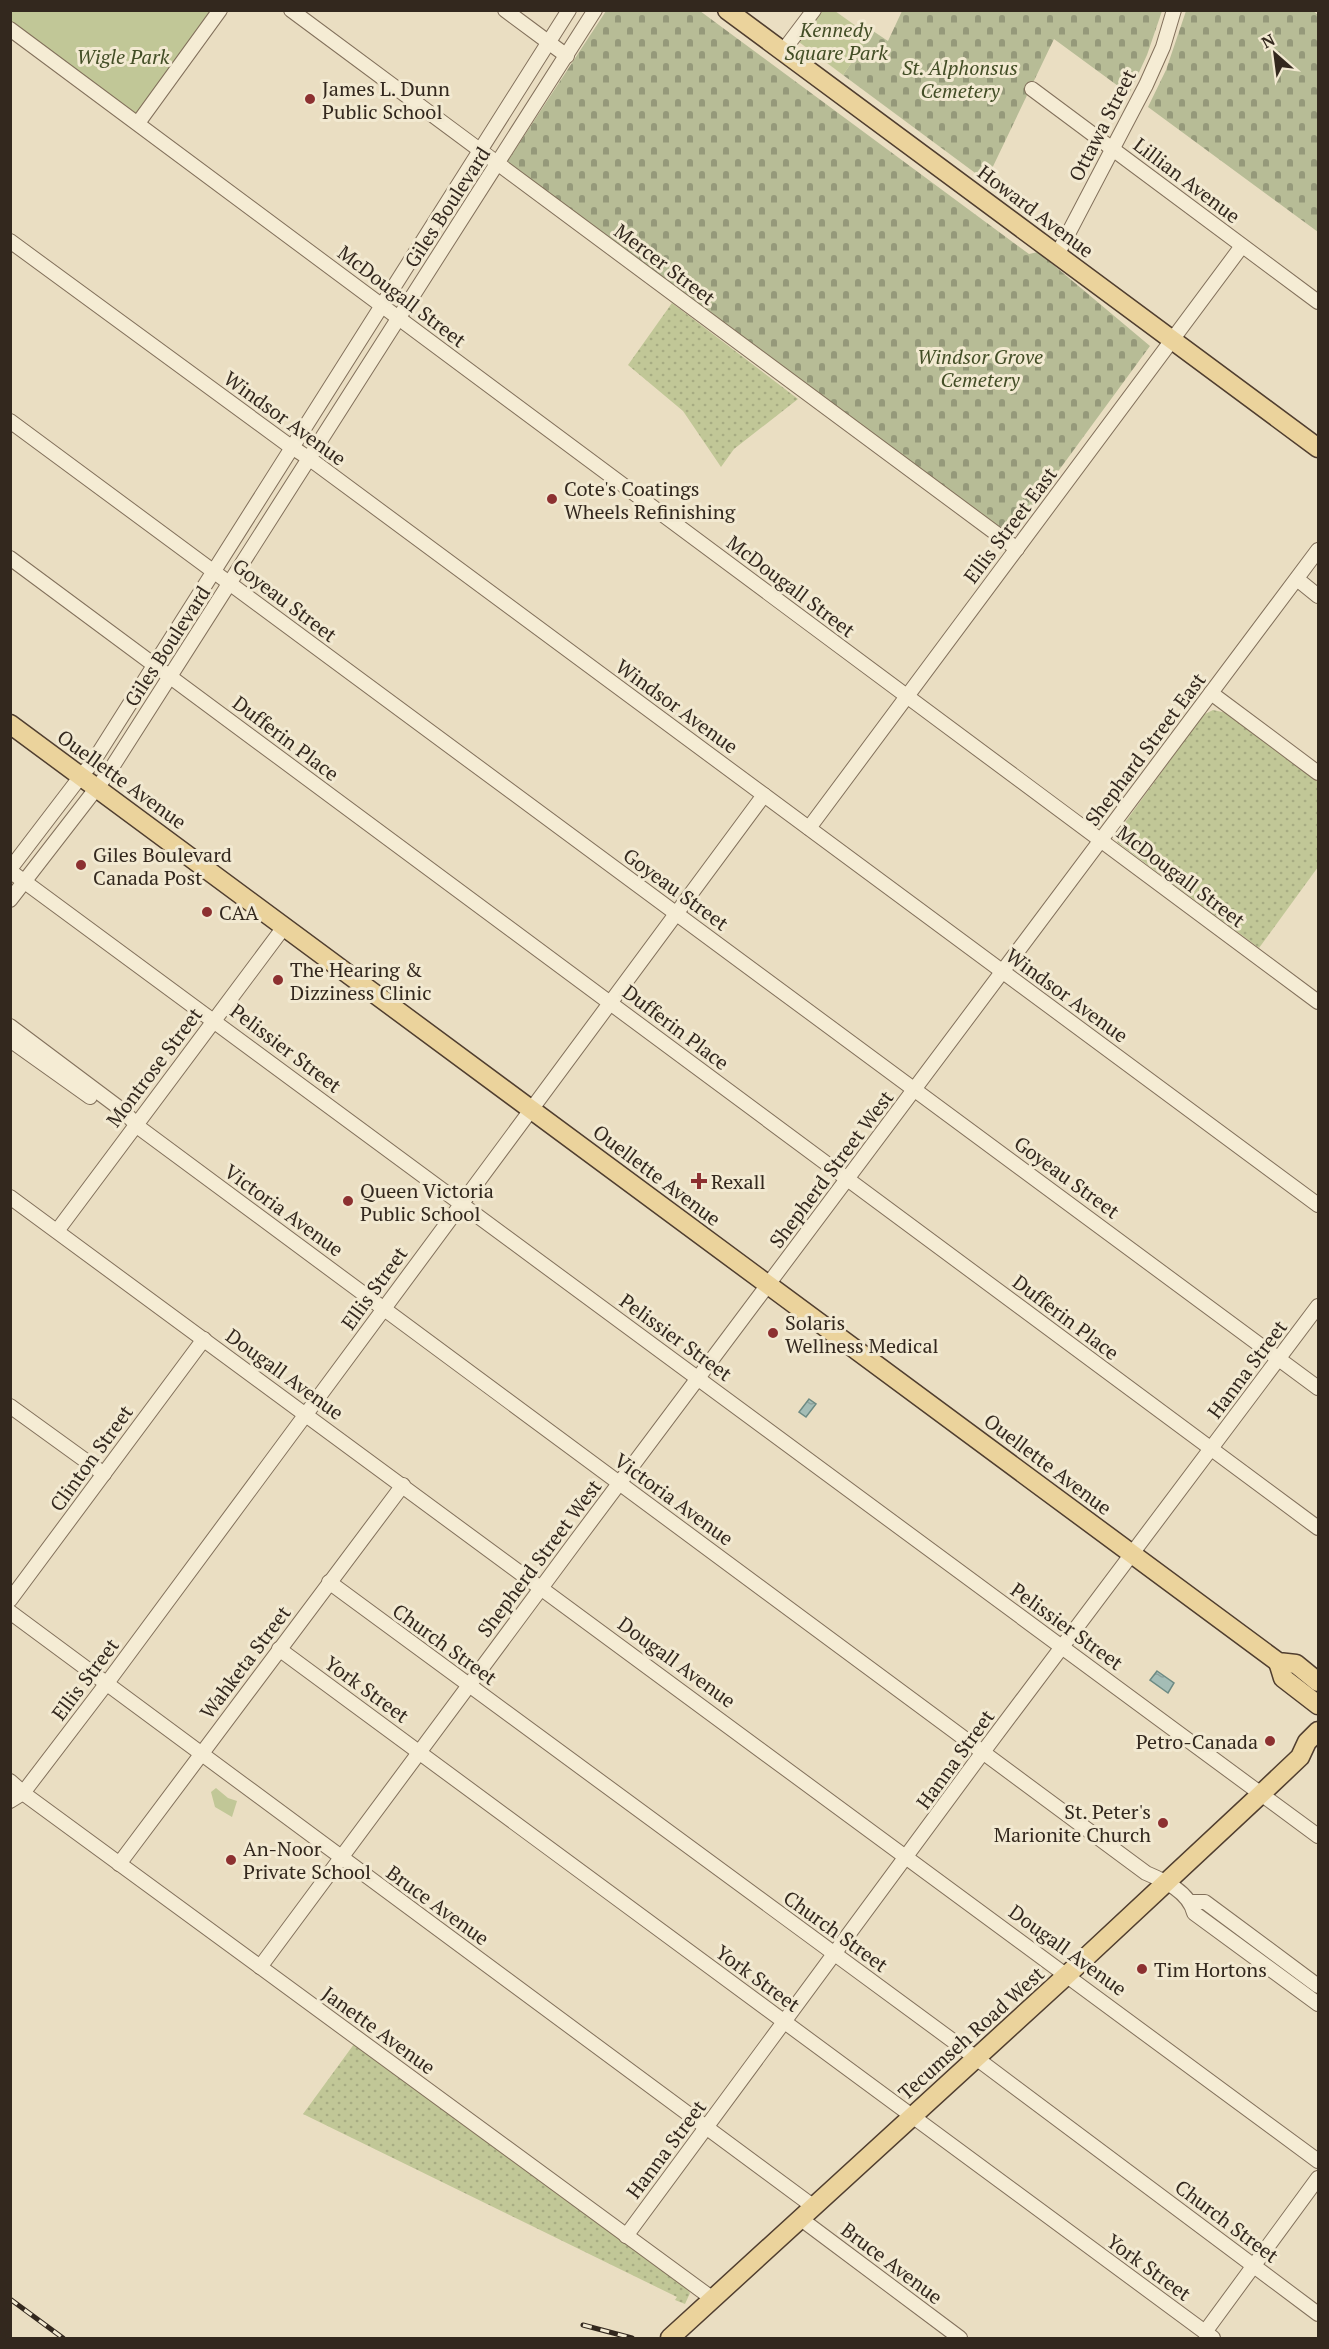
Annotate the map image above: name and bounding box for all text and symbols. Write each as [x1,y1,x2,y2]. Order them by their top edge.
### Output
park label: Kennedy Square Park [784,16,888,66]
north arrow [1245,24,1305,84]
text: N [1257,28,1278,53]
park label: Wigle Park [77,43,170,70]
park label: St. Alphonsus Cemetery [902,54,1018,104]
street label: Ottawa Street [1062,64,1142,186]
place label: James L. Dunn Public School [322,75,450,125]
marker: James L. Dunn Public School [303,92,317,106]
street label: Lillian Avenue [1128,131,1246,229]
street label: Giles Boulevard [398,141,496,273]
street label: Howard Avenue [972,158,1100,264]
street label: Mercer Street [609,217,722,311]
street label: McDougall Street [332,239,472,354]
park label: Windsor Grove Cemetery [917,343,1043,393]
street label: Windsor Avenue [218,364,352,472]
street label: Ellis Street East [957,461,1063,589]
place label: Cote's Coatings Wheels Refinishing [564,475,736,525]
marker: Cote's Coatings Wheels Refinishing [545,492,559,506]
street label: McDougall Street [721,529,861,644]
street label: Goyeau Street [227,552,343,648]
street label: Giles Boulevard [118,580,216,712]
street label: Windsor Avenue [610,652,744,760]
street label: Shephard Street East [1078,666,1212,831]
street label: Dufferin Place [227,689,345,787]
street label: Ouellette Avenue [52,723,192,835]
street label: McDougall Street [1111,819,1251,934]
place label: Giles Boulevard Canada Post [93,841,232,891]
street label: Goyeau Street [618,842,735,937]
marker: Giles Boulevard Canada Post [74,858,88,872]
place label: CAA [219,899,259,926]
marker: CAA [200,905,214,919]
street label: Windsor Avenue [1000,941,1134,1049]
place label: The Hearing & Dizziness Clinic [290,956,432,1006]
marker: The Hearing & Dizziness Clinic [271,973,285,987]
street label: Dufferin Place [617,978,735,1076]
street label: Pelissier Street [225,997,348,1099]
street label: Montrose Street [100,1001,208,1132]
street label: Shepherd Street West [763,1084,900,1253]
street label: Ouellette Avenue [588,1118,726,1232]
street label: Goyeau Street [1009,1130,1126,1225]
street label: Victoria Avenue [219,1158,349,1262]
place label: Rexall [711,1168,766,1195]
marker: Rexall [692,1174,706,1188]
place label: Queen Victoria Public School [360,1177,494,1227]
marker: Queen Victoria Public School [341,1194,355,1208]
street label: Ellis Street [335,1241,414,1335]
street label: Dufferin Place [1007,1268,1125,1366]
street label: Pelissier Street [614,1287,738,1387]
place label: Solaris Wellness Medical [785,1309,939,1359]
street label: Hanna Street [1201,1314,1293,1424]
street label: Dougall Avenue [221,1322,349,1426]
marker: Solaris Wellness Medical [766,1326,780,1340]
street label: Clinton Street [43,1399,139,1517]
street label: Ouellette Avenue [979,1407,1117,1521]
street label: Victoria Avenue [609,1447,739,1551]
street label: Shepherd Street West [471,1473,608,1642]
street label: Pelissier Street [1005,1576,1129,1676]
street label: Church Street [387,1597,503,1691]
street label: Wahketa Street [194,1599,297,1724]
street label: Dougall Avenue [613,1610,741,1714]
street label: Ellis Street [45,1632,125,1726]
street label: York Street [319,1649,415,1729]
street label: Hanna Street [910,1703,1001,1814]
place label: Petro-Canada [1136,1728,1258,1755]
marker: Petro-Canada [1263,1734,1277,1748]
place label: St. Peter's Marionite Church [994,1798,1151,1848]
marker: St. Peter's Marionite Church [1156,1816,1170,1830]
place label: An-Noor Private School [243,1835,371,1885]
marker: An-Noor Private School [224,1853,238,1867]
street label: Bruce Avenue [381,1859,495,1951]
street label: Church Street [778,1884,894,1978]
street label: Dougall Avenue [1004,1898,1132,2002]
street label: York Street [710,1938,806,2018]
place label: Tim Hortons [1154,1956,1267,1983]
street label: Tecumseh Road West [892,1960,1050,2106]
marker: Tim Hortons [1135,1962,1149,1976]
street label: Janette Avenue [317,1980,441,2080]
street label: Hanna Street [620,2094,712,2204]
street label: Church Street [1170,2173,1285,2269]
street label: Bruce Avenue [836,2216,948,2310]
street label: York Street [1101,2227,1197,2307]

